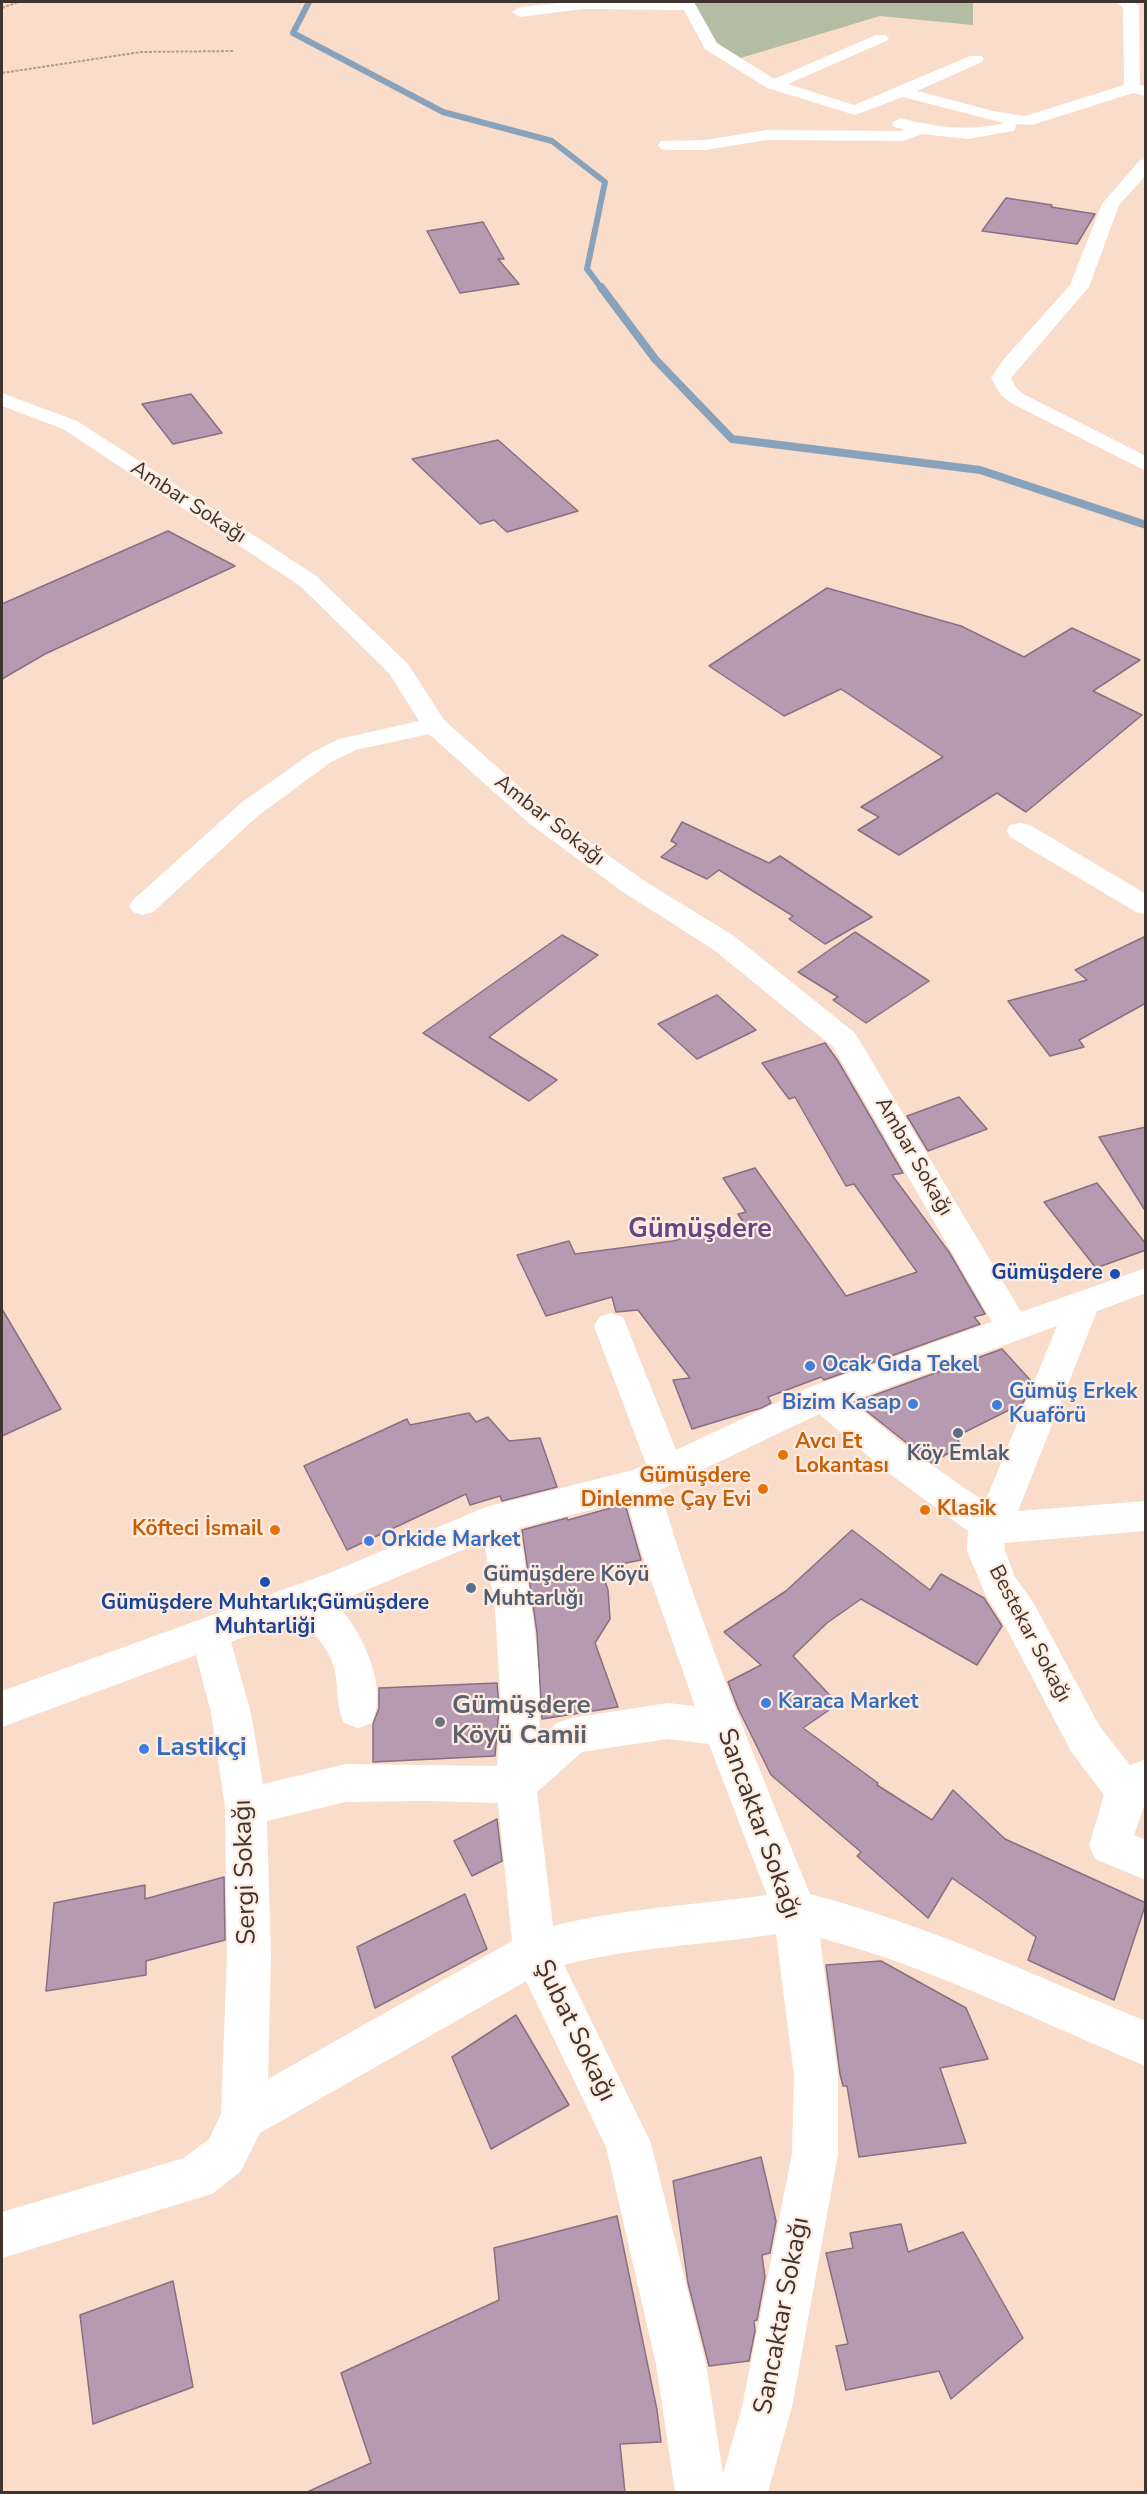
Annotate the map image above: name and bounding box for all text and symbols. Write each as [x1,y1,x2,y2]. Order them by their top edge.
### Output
street label: Ambar Sokağı [125,456,251,550]
street label: Ambar Sokağı [489,770,609,872]
street label: Ambar Sokağı [869,1093,957,1221]
district label: Gümüşdere [628,1214,772,1246]
place label: Gümüşdere [991,1261,1103,1287]
marker: Gümüşdere [1108,1267,1122,1281]
place label: Ocak Gıda Tekel [822,1353,979,1379]
marker: Ocak Gıda Tekel [803,1359,817,1373]
place label: Gümüş Erkek Kuaförü [1009,1380,1138,1430]
place label: Bizim Kasap [782,1391,901,1417]
marker: Bizim Kasap [906,1397,920,1411]
marker: Gümüş Erkek Kuaförü [990,1398,1004,1412]
marker: Köy Emlak [951,1426,965,1440]
place label: Avcı Et Lokantası [795,1430,889,1480]
place label: Köy Emlak [907,1442,1009,1468]
marker: Avcı Et Lokantası [776,1448,790,1462]
place label: Gümüşdere Dinlenme Çay Evi [581,1464,751,1514]
marker: Gümüşdere Dinlenme Çay Evi [756,1482,770,1496]
place label: Klasik [937,1497,996,1523]
marker: Klasik [918,1503,932,1517]
place label: Köfteci İsmail [132,1517,263,1543]
marker: Köfteci İsmail [268,1523,282,1537]
place label: Orkide Market [381,1528,520,1554]
marker: Orkide Market [362,1534,376,1548]
street label: Bestekar Sokağı [982,1561,1076,1707]
place label: Gümüşdere Köyü Muhtarlığı [483,1563,649,1613]
marker: Gümüşdere Muhtarlık;Gümüşdere Muhtarliği [258,1575,272,1589]
marker: Gümüşdere Köyü Muhtarlığı [464,1581,478,1595]
place label: Gümüşdere Muhtarlık;Gümüşdere Muhtarliği [101,1591,429,1641]
place label: Karaca Market [778,1690,918,1716]
place label: Gümüşdere Köyü Camii [452,1691,591,1752]
marker: Karaca Market [759,1696,773,1710]
marker: Gümüşdere Köyü Camii [433,1715,447,1729]
street label: Sancaktar Sokağı [709,1725,807,1923]
place label: Lastikçi [156,1733,247,1765]
marker: Lastikçi [137,1742,151,1756]
street label: Sergi Sokağı [228,1799,264,1945]
street label: Şubat Sokağı [526,1955,622,2107]
street label: Sancaktar Sokağı [749,2215,817,2417]

